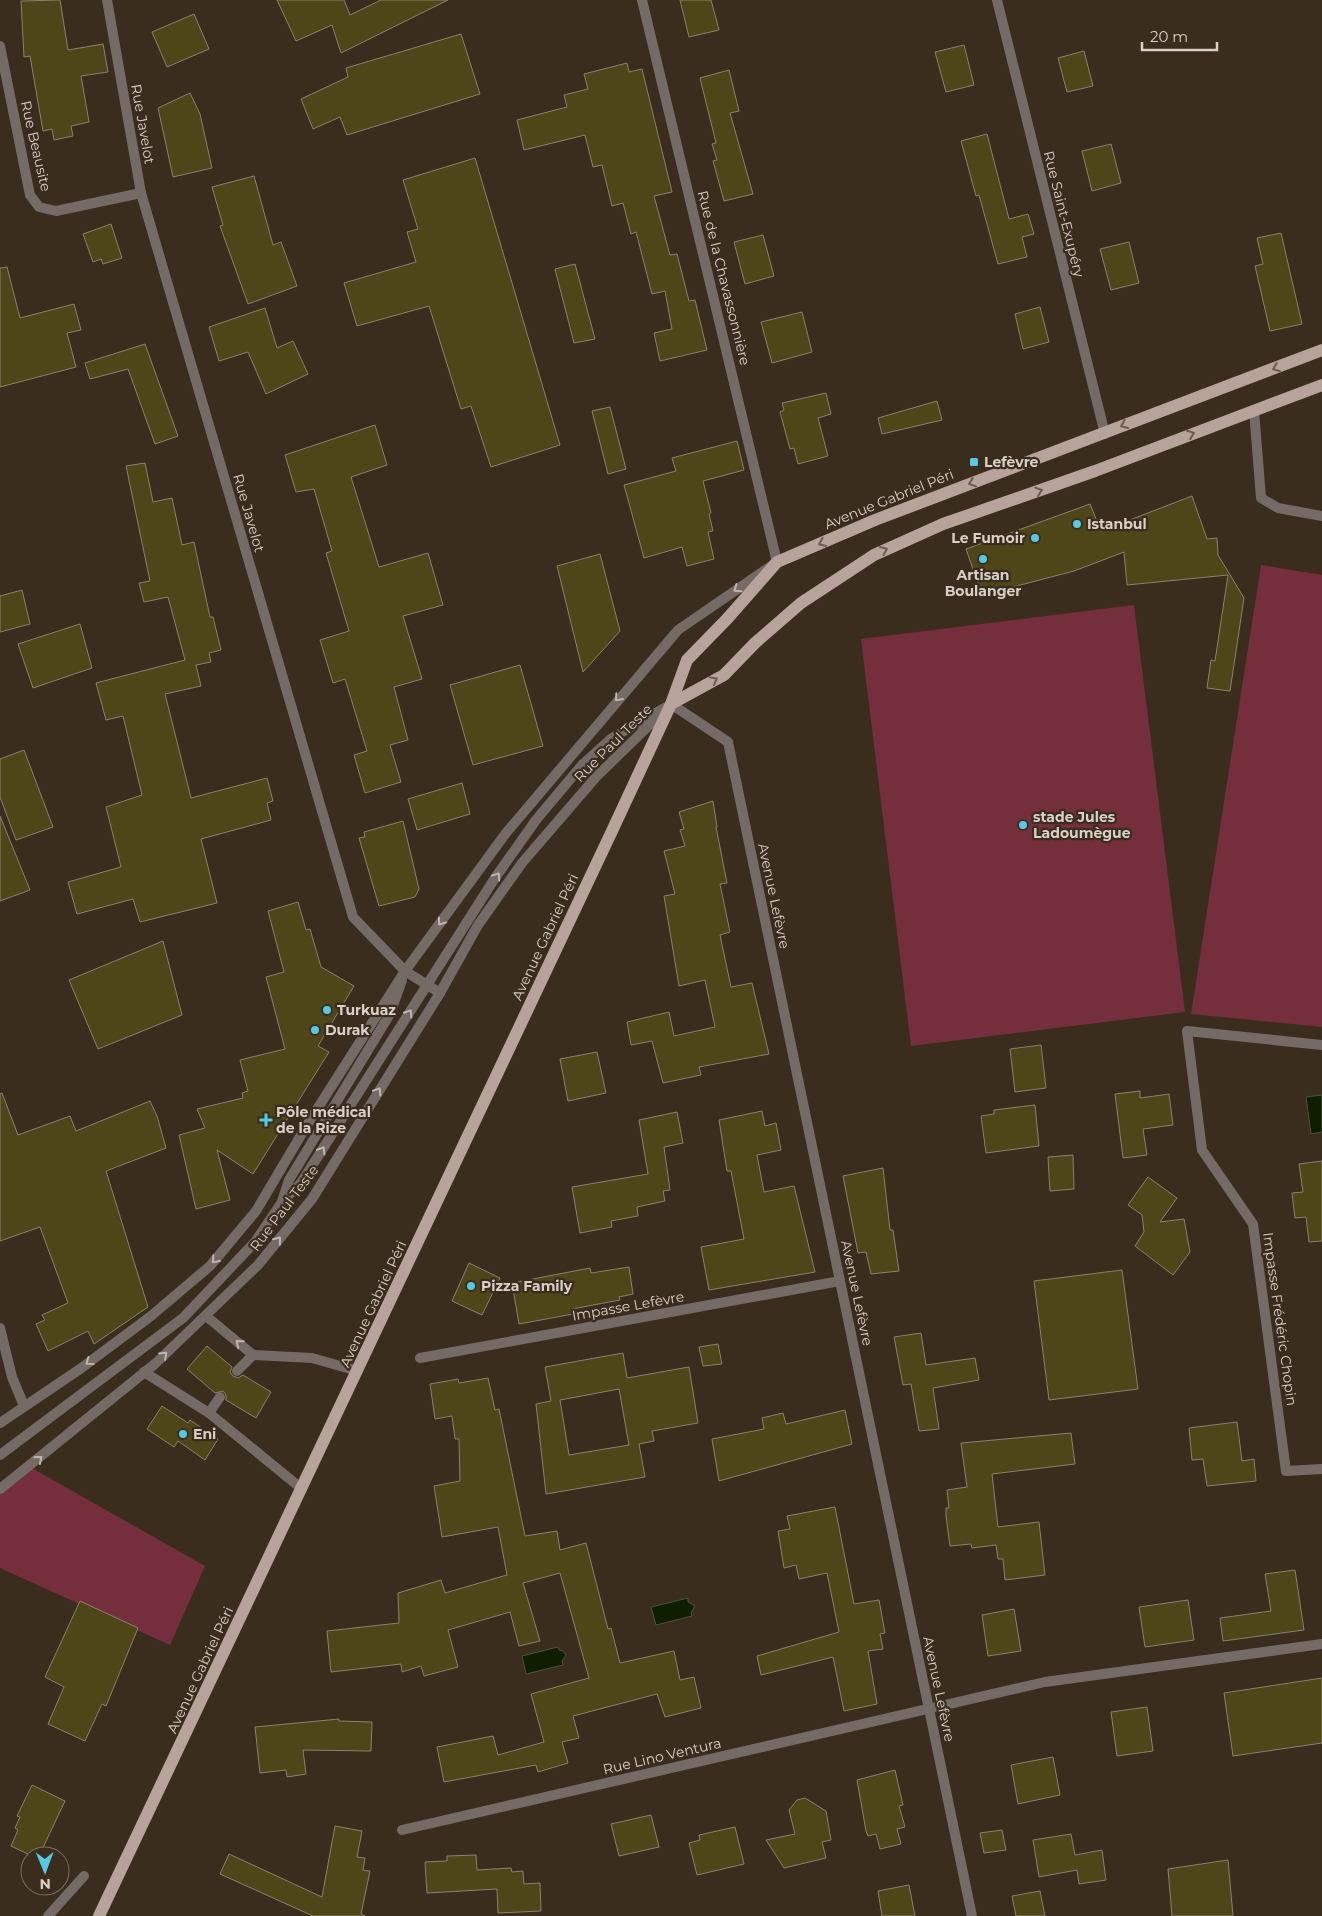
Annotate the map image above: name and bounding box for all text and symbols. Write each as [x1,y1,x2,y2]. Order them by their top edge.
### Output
scale bar [1142,20,1217,52]
text: 20 m [1150,27,1188,46]
street label: Rue Javelot [127,83,159,166]
street label: Rue Beausite [17,99,55,193]
street label: Rue Saint-Exupéry [1040,149,1089,279]
street label: Rue de la Chavassonnière [694,189,754,367]
one-way arrow [1273,362,1281,372]
one-way arrow [1120,419,1129,430]
one-way arrow [1186,430,1195,441]
place label: Lefèvre [984,453,1039,471]
marker: Lefèvre [968,456,980,468]
street label: Avenue Gabriel Péri [822,465,956,533]
street label: Rue Javelot [229,472,269,555]
one-way arrow [969,477,977,487]
one-way arrow [1034,487,1042,497]
place label: Istanbul [1087,515,1147,533]
marker: Istanbul [1071,518,1083,530]
place label: Le Fumoir [951,529,1025,547]
marker: Le Fumoir [1029,532,1041,544]
one-way arrow [818,537,826,547]
one-way arrow [879,546,888,557]
marker: Artisan Boulanger [977,553,989,565]
place label: Artisan Boulanger [945,566,1021,600]
one-way arrow [733,583,742,593]
one-way arrow [709,676,718,686]
one-way arrow [615,693,624,702]
street label: Rue Paul Teste [570,700,656,786]
place label: stade Jules Ladoumègue [1033,808,1131,842]
marker: stade Jules Ladoumègue [1017,819,1029,831]
street label: Avenue Lefèvre [754,842,794,950]
street label: Avenue Gabriel Péri [508,871,582,1003]
one-way arrow [490,872,500,881]
one-way arrow [438,916,447,926]
place label: Turkuaz [337,1001,396,1019]
marker: Turkuaz [321,1004,333,1016]
one-way arrow [403,1009,412,1018]
place label: Durak [325,1021,370,1039]
marker: Durak [309,1024,321,1036]
one-way arrow [372,1088,382,1097]
place label: Pôle médical de la Rize [276,1103,371,1137]
marker: Pôle médical de la Rize [260,1114,272,1126]
one-way arrow [316,1146,326,1155]
street label: Rue Paul Teste [246,1161,322,1255]
street label: Impasse Frédéric Chopin [1259,1231,1301,1407]
one-way arrow [273,1237,282,1246]
street label: Avenue Gabriel Péri [336,1238,410,1370]
street label: Avenue Lefèvre [837,1239,877,1347]
one-way arrow [212,1254,221,1263]
place label: Pizza Family [481,1277,573,1295]
marker: Pizza Family [465,1280,477,1292]
street label: Impasse Lefèvre [571,1287,685,1325]
one-way arrow [235,1339,244,1348]
one-way arrow [158,1352,167,1361]
one-way arrow [85,1356,95,1365]
place label: Eni [193,1425,216,1443]
marker: Eni [177,1428,189,1440]
one-way arrow [33,1457,42,1465]
street label: Avenue Gabriel Péri [163,1604,237,1736]
street label: Avenue Lefèvre [919,1635,959,1743]
street label: Rue Lino Ventura [601,1734,723,1778]
north arrow [20,1846,70,1896]
text: N [39,1875,51,1893]

